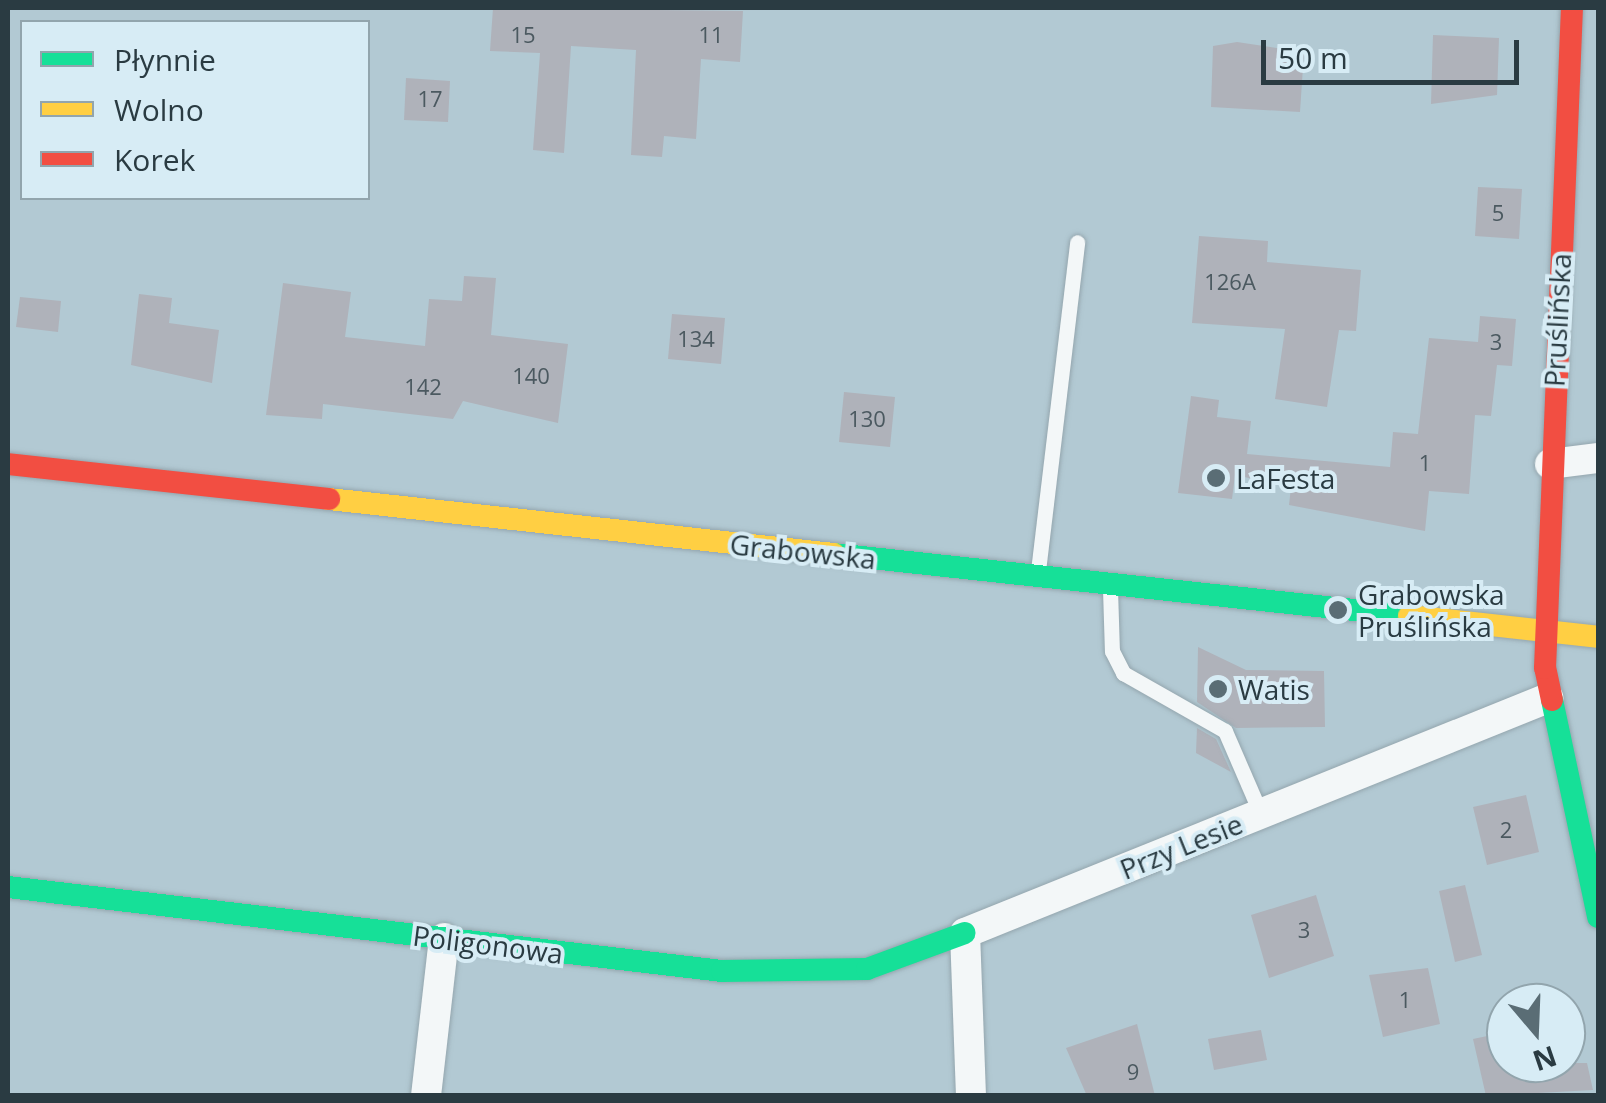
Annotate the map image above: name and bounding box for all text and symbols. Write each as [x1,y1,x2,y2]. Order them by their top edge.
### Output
legend [20,20,370,200]
scale bar [1266,20,1524,82]
house number: 15 [510,22,536,48]
house number: 11 [698,22,724,48]
text: 50 m [1278,37,1348,78]
text: Płynnie [114,39,216,80]
house number: 17 [417,86,443,112]
text: Wolno [114,89,204,130]
text: Korek [114,139,195,180]
house number: 5 [1492,200,1504,226]
street label: Pruślińska [1537,252,1577,388]
house number: 126A [1204,269,1256,295]
house number: 134 [677,326,715,352]
house number: 3 [1490,329,1502,355]
house number: 140 [512,363,550,389]
house number: 142 [404,374,442,400]
house number: 130 [848,406,886,432]
house number: 1 [1419,450,1431,476]
place label: LaFesta [1236,461,1335,495]
marker: LaFesta [1205,467,1227,489]
street label: Grabowska [728,527,878,575]
place label: Grabowska Pruślińska [1358,577,1505,643]
marker: Grabowska Pruślińska [1327,599,1349,621]
place label: Watis [1238,672,1310,706]
marker: Watis [1207,678,1229,700]
street label: Przy Lesie [1115,806,1247,886]
house number: 2 [1500,817,1512,843]
house number: 3 [1298,917,1310,943]
street label: Poligonowa [411,918,565,970]
north arrow [1486,983,1586,1083]
house number: 1 [1399,987,1411,1013]
text: N [1528,1038,1562,1081]
house number: 9 [1127,1059,1139,1085]

